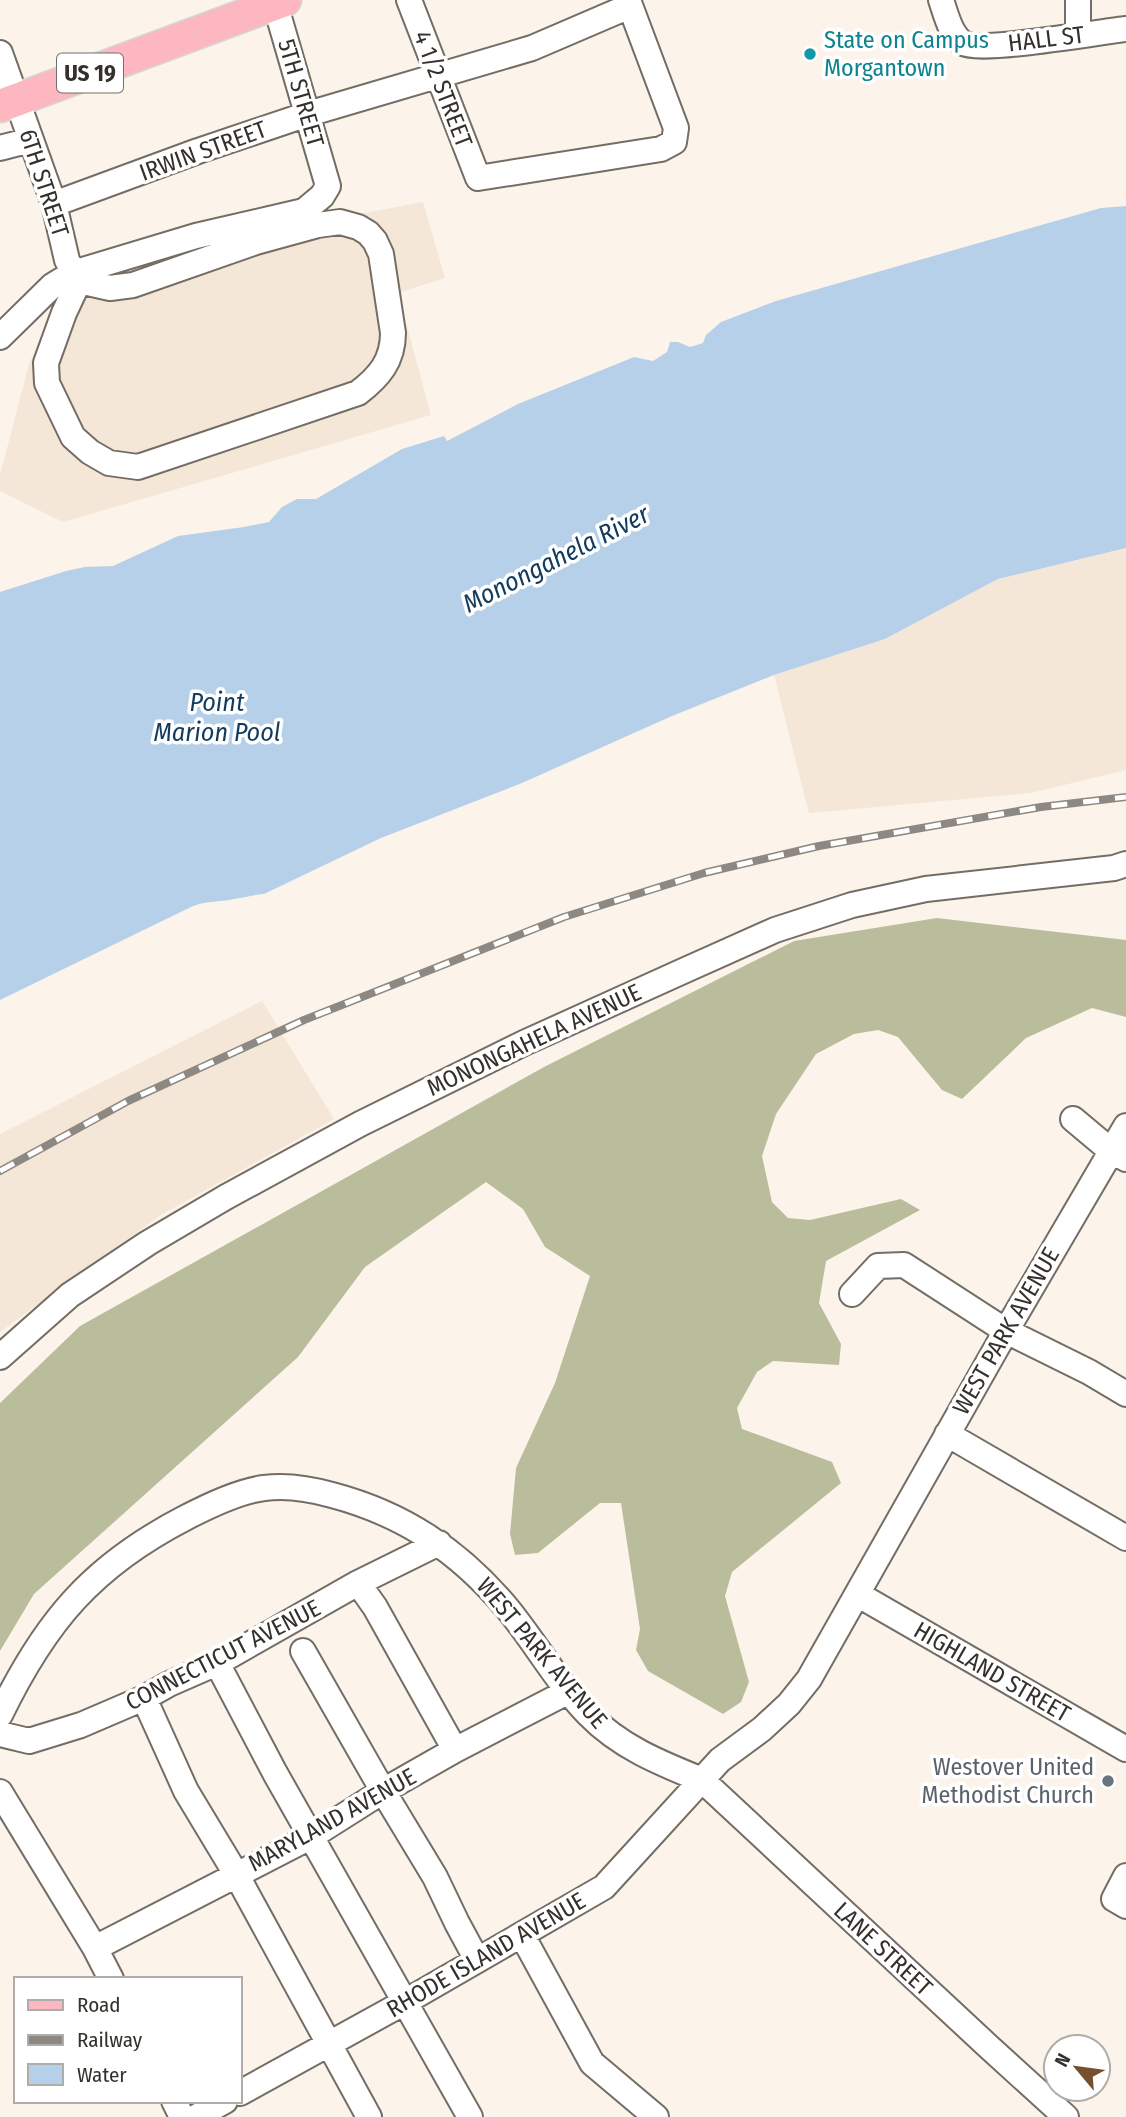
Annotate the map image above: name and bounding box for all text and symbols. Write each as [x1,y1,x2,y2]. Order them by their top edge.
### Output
street label: HALL ST [1006,20,1086,58]
place label: State on Campus Morgantown [824,26,989,82]
street label: 4 1/2 STREET [408,27,478,151]
street label: 5TH STREET [272,36,330,150]
marker: State on Campus Morgantown [802,46,818,62]
road number: US 19 [57,54,123,92]
street label: IRWIN STREET [136,115,270,187]
street label: 6TH STREET [14,126,74,240]
water label: Monongahela River [457,498,655,619]
water label: Point Marion Pool [153,687,281,748]
street label: MONONGAHELA AVENUE [423,978,645,1102]
street label: WEST PARK AVENUE [947,1243,1065,1419]
street label: WEST PARK AVENUE [471,1572,613,1734]
street label: CONNECTICUT AVENUE [121,1594,325,1716]
street label: HIGHLAND STREET [909,1616,1075,1728]
place label: Westover United Methodist Church [922,1753,1094,1809]
street label: MARYLAND AVENUE [243,1762,421,1878]
marker: Westover United Methodist Church [1100,1773,1116,1789]
street label: RHODE ISLAND AVENUE [382,1887,590,2023]
street label: LANE STREET [828,1897,938,2001]
legend [14,1977,242,2103]
text: Road [77,1992,121,2018]
text: Railway [77,2027,143,2053]
north arrow [1042,2033,1112,2103]
text: N [1050,2049,1075,2071]
text: Water [77,2062,127,2088]

